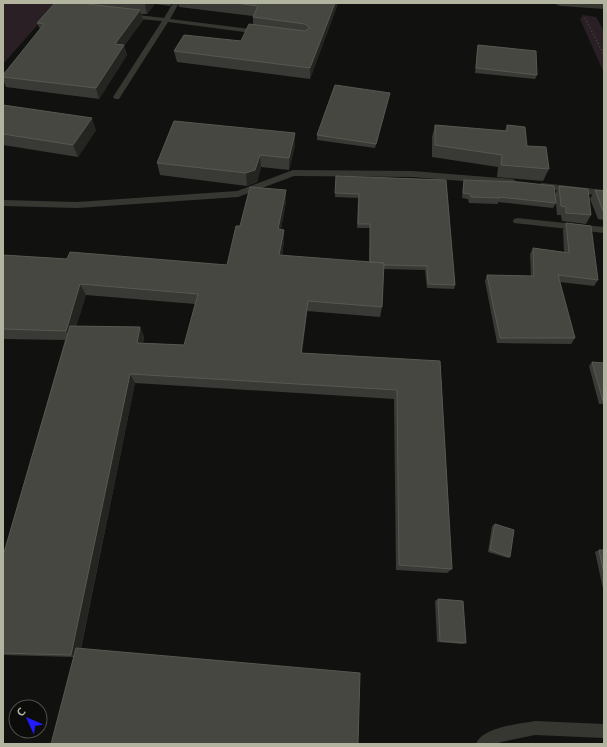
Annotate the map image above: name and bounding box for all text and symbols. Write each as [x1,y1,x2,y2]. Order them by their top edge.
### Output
north arrow [8,699,48,739]
text: С [14,705,28,719]

